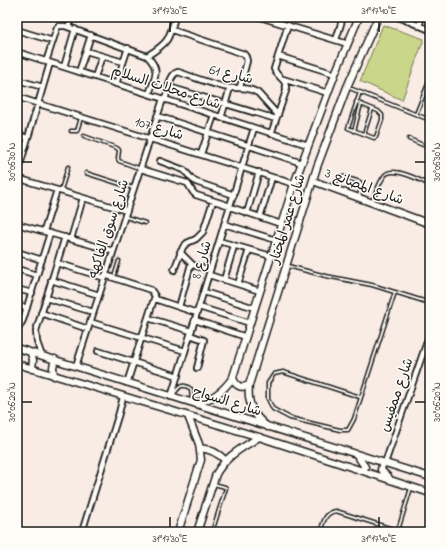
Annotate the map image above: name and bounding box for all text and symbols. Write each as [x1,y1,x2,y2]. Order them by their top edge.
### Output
text: 31°17'30"E [152,4,188,19]
text: 31°17'40"E [361,4,397,19]
street label: شارع 61 [207,60,255,90]
street label: شارع محلات السلام [109,61,223,115]
street label: شارع 107 [132,112,186,146]
text: 30°06'30"N [5,143,20,181]
text: 30°06'30"N [430,143,445,181]
street label: شارع المصانع 3 [321,163,407,211]
street label: شارع عمر المختار [264,171,312,268]
street label: شارع سوق الفاكهه [83,177,135,281]
street label: شارع 8 [186,238,218,282]
street label: شارع ممفيس [375,355,419,435]
text: 30°06'20"N [5,382,20,422]
street label: شارع السواح [190,382,264,422]
text: 30°06'20"N [430,382,445,422]
text: 31°17'30"E [152,532,188,547]
text: 31°17'40"E [361,532,397,547]

